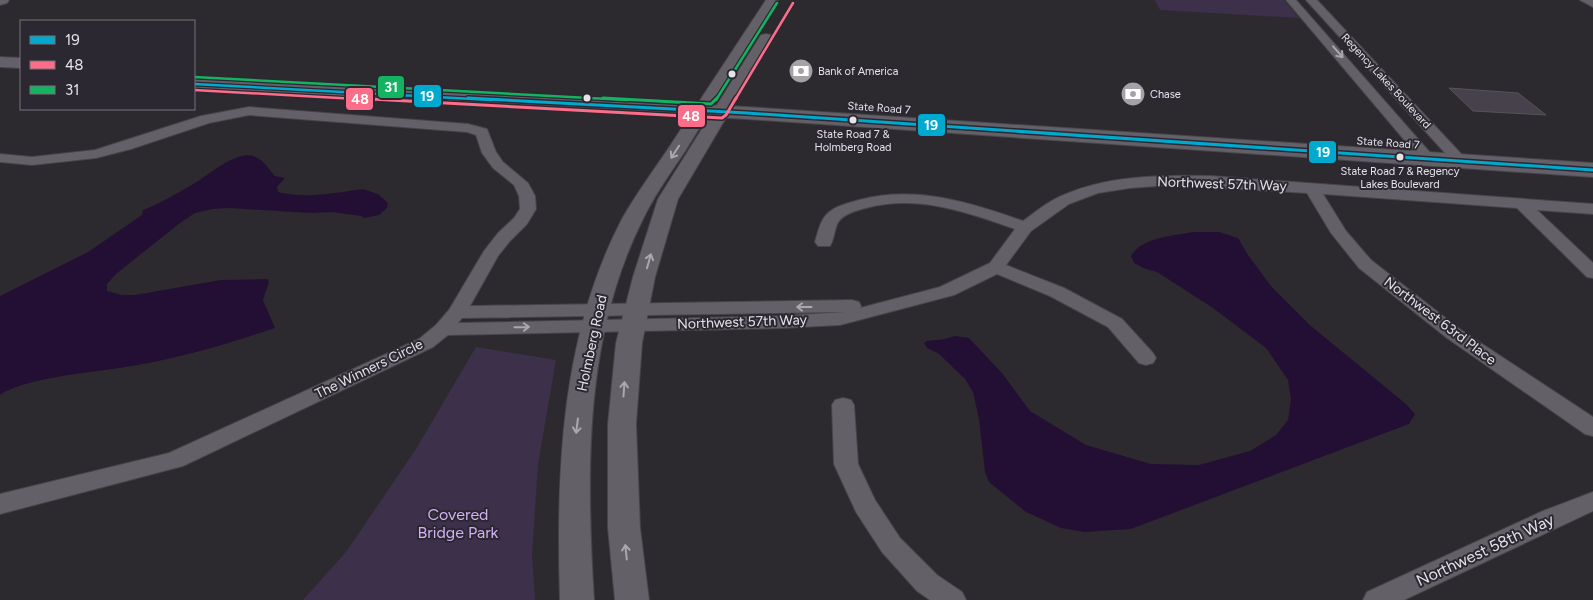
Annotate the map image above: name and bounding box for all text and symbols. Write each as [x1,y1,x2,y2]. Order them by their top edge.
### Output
legend [20,20,195,110]
text: 19 [65,31,80,49]
street label: Regency Lakes Boulevard [1339,31,1433,131]
one-way arrow [1332,46,1343,59]
text: 48 [65,56,84,74]
bank icon: Bank of America [788,58,814,84]
place label: Bank of America [818,65,898,78]
unlabelled marker [727,69,737,79]
line badge: 31 [377,75,405,99]
text: 31 [384,79,398,96]
text: 31 [65,81,79,99]
bank icon: Chase [1120,81,1146,107]
line badge: 19 [413,84,442,108]
line badge: 48 [345,87,374,111]
text: 19 [420,88,434,105]
place label: Chase [1150,88,1181,101]
text: 48 [351,91,369,108]
unlabelled marker [582,93,592,103]
street label: State Road 7 [847,99,911,117]
line badge: 48 [677,104,706,128]
text: 48 [682,108,700,125]
line badge: 19 [917,113,946,137]
marker: State Road 7 & Holmberg Road [848,115,858,125]
text: 19 [924,117,938,134]
place label: State Road 7 & Holmberg Road [814,128,892,154]
street label: State Road 7 [1356,134,1420,152]
line badge: 19 [1308,140,1337,164]
one-way arrow [669,144,679,158]
text: 19 [1316,144,1330,161]
marker: State Road 7 & Regency Lakes Boulevard [1395,152,1405,162]
place label: State Road 7 & Regency Lakes Boulevard [1341,165,1460,191]
street label: Northwest 57th Way [1157,173,1288,195]
one-way arrow [644,253,654,269]
street label: Northwest 63rd Place [1381,273,1500,369]
street label: Holmberg Road [573,293,611,393]
one-way arrow [797,302,813,312]
street label: Northwest 57th Way [677,311,808,333]
one-way arrow [514,323,530,332]
street label: The Winners Circle [312,335,426,402]
one-way arrow [619,382,629,398]
one-way arrow [572,418,582,434]
park label: Covered Bridge Park [418,505,499,542]
street label: Northwest 58th Way [1413,510,1557,590]
one-way arrow [621,544,631,560]

